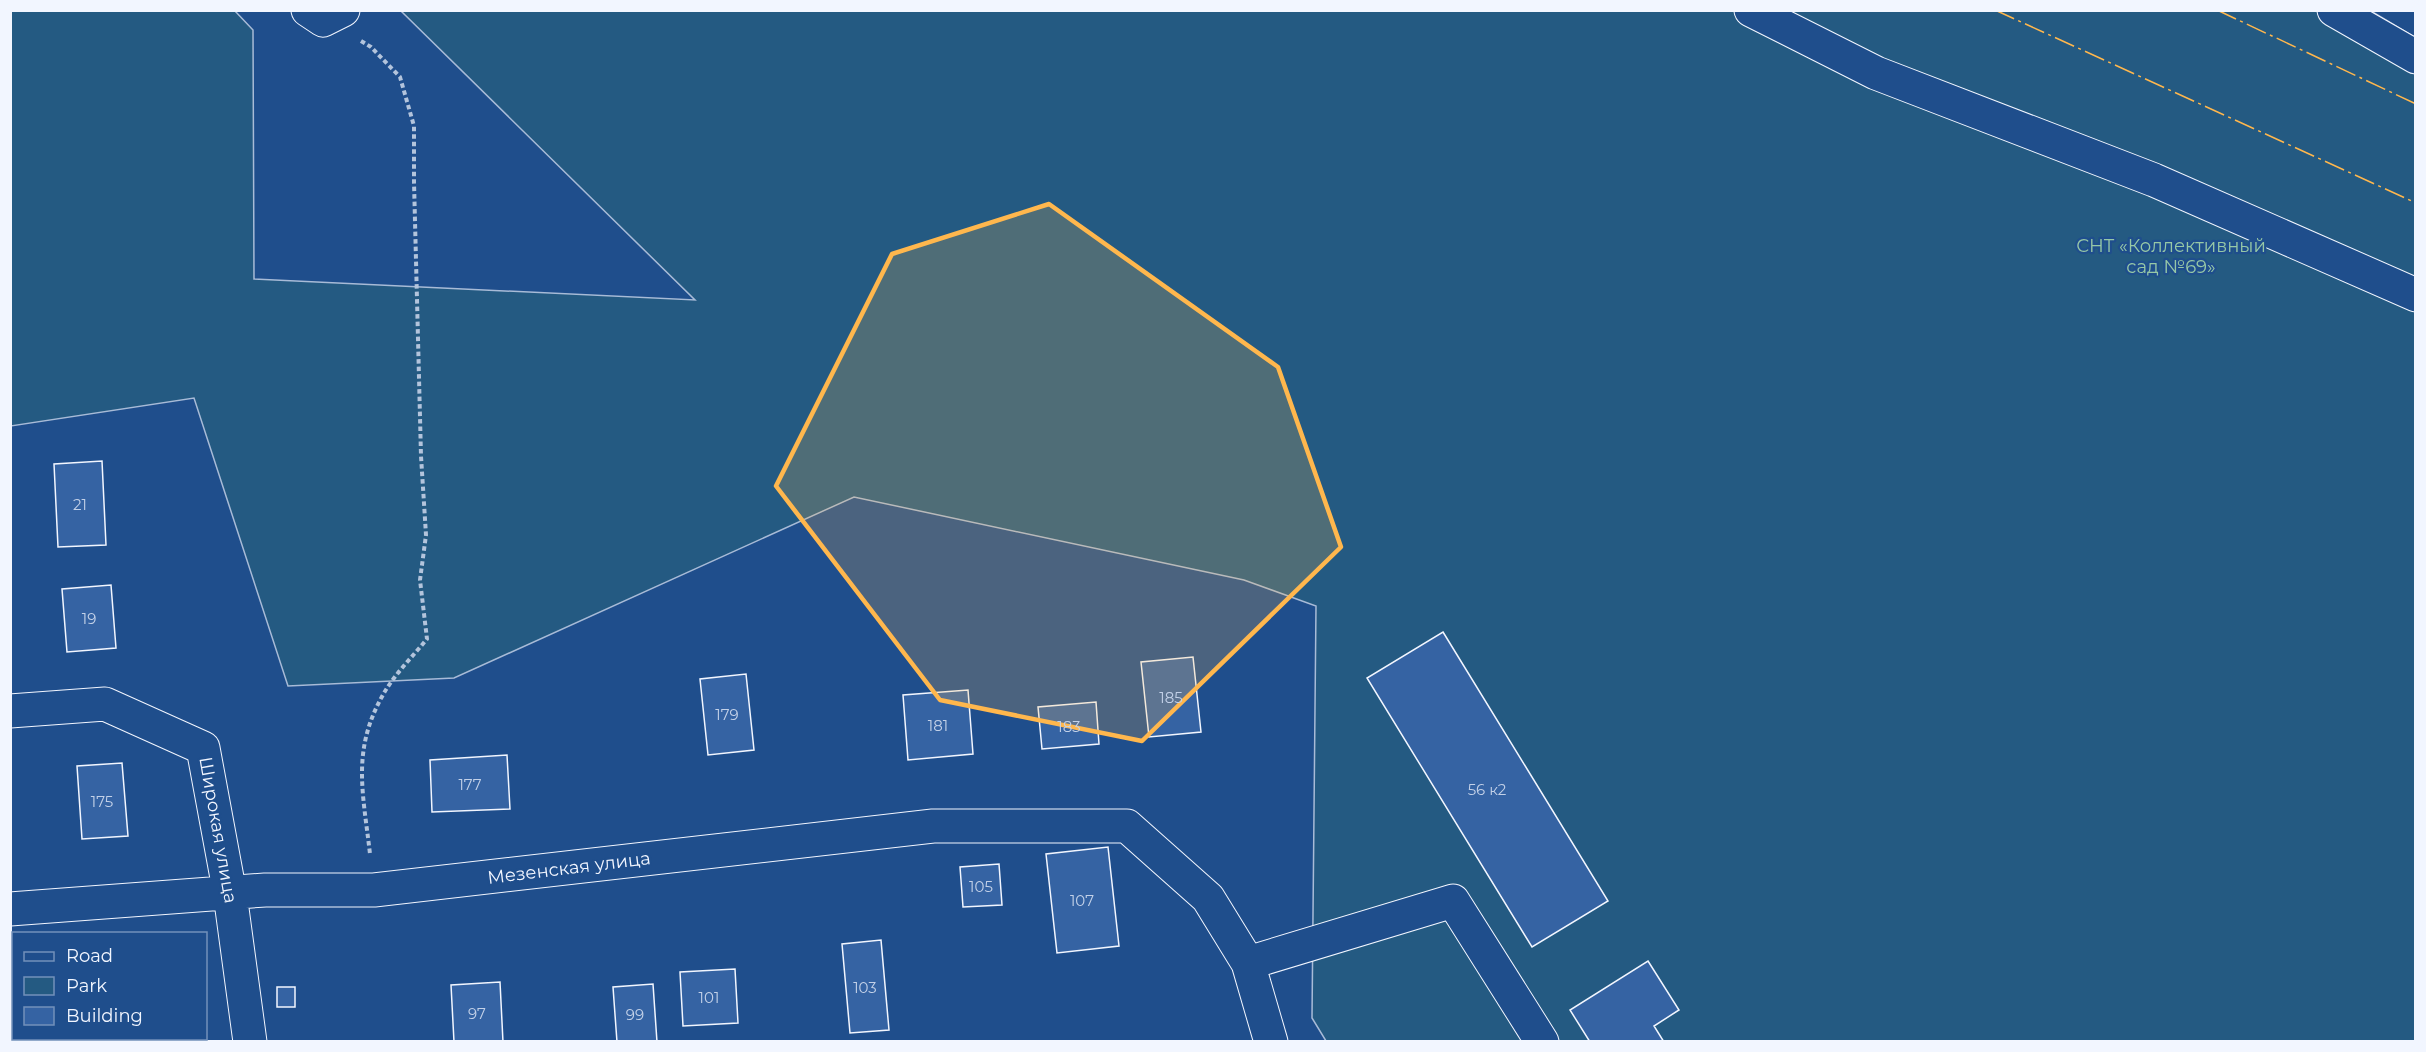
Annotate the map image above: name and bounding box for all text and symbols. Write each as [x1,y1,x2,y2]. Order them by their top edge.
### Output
park label: СНТ «Коллективный сад №69» [2076,235,2266,278]
house number: 21 [73,495,87,514]
house number: 19 [82,609,96,628]
house number: 185 [1159,688,1183,707]
house number: 179 [715,705,739,724]
house number: 181 [928,716,948,735]
house number: 183 [1057,717,1081,736]
street label: Широкая улица [194,755,242,905]
house number: 177 [458,775,482,794]
house number: 56 к2 [1468,780,1506,799]
house number: 175 [91,792,113,811]
street label: Мезенская улица [486,847,652,889]
house number: 105 [969,877,993,896]
house number: 107 [1070,891,1094,910]
legend [12,932,207,1040]
text: Road [66,945,113,967]
text: Park [66,975,107,997]
house number: 103 [853,978,877,997]
house number: 101 [699,988,719,1007]
house number: 97 [468,1004,486,1023]
text: Building [66,1005,143,1027]
house number: 99 [626,1005,644,1024]

